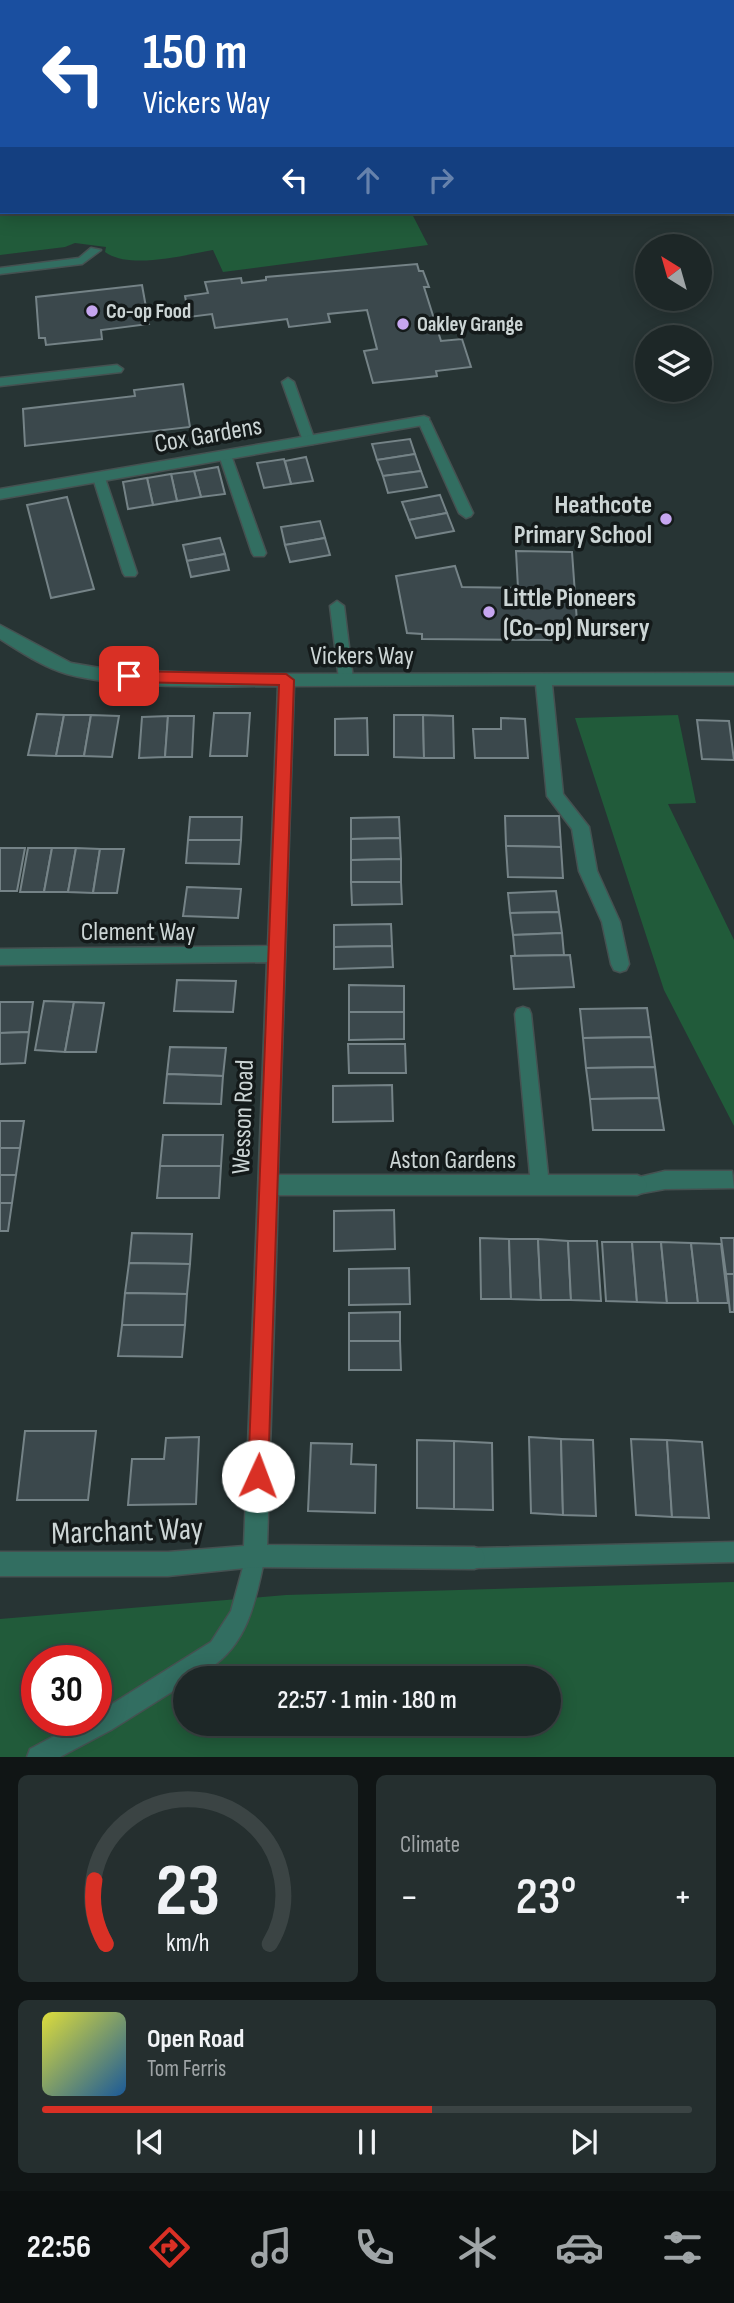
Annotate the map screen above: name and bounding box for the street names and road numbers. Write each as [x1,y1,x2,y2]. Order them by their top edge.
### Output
street label: Cox Gardens [152,411,264,460]
street label: Vickers Way [310,641,414,672]
street label: Clement Way [81,917,195,948]
street label: Wesson Road [226,1059,261,1175]
street label: Aston Gardens [389,1145,516,1176]
street label: Marchant Way [50,1509,204,1554]

